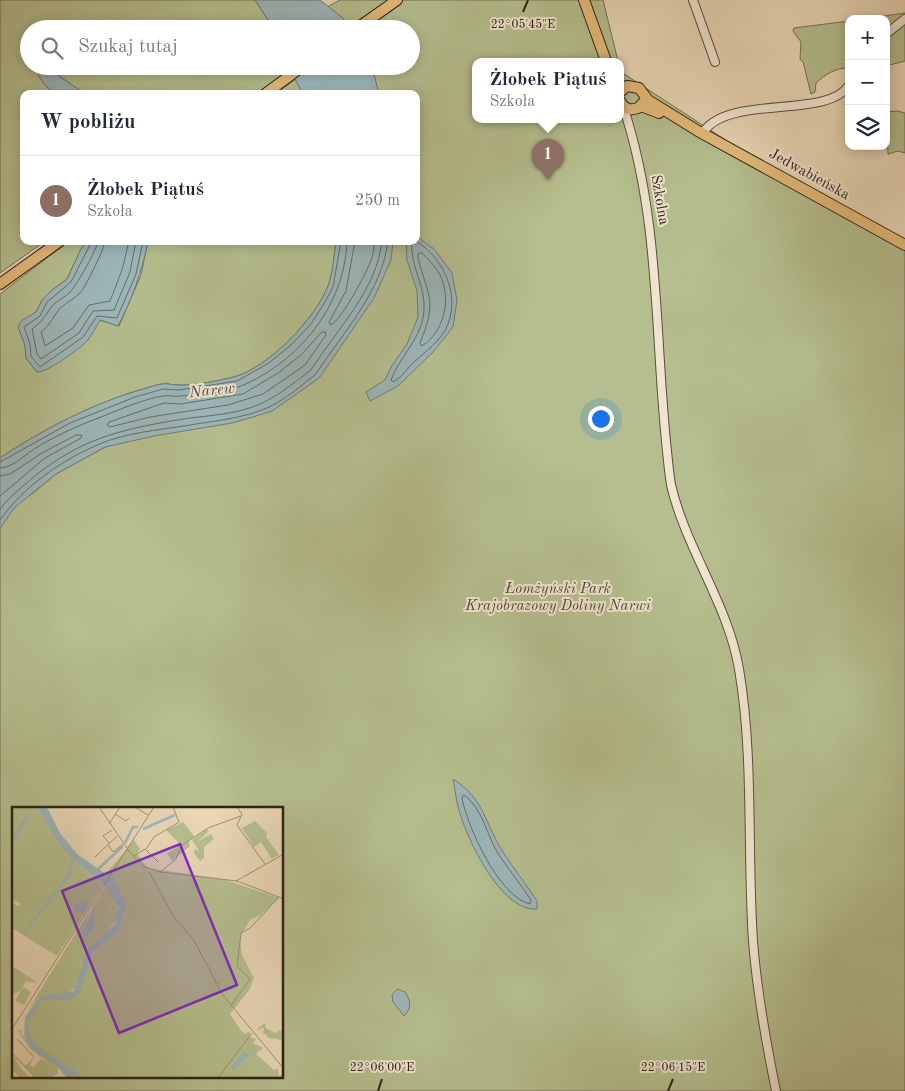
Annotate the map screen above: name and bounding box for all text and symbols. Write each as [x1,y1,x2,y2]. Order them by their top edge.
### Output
map controls [845,15,890,150]
button: + [845,15,890,60]
text: 22°05'45"E [491,18,555,31]
search box [20,20,420,75]
icon: search [38,34,66,62]
text: Szukaj tutaj [78,38,178,57]
popup [472,58,624,123]
button: − [845,60,890,105]
text: Żłobek Piątuś [490,71,606,90]
text: Szkoła [490,94,535,110]
button: layers [845,105,890,150]
text: W pobliżu [40,112,135,133]
pin: 1 [532,139,564,180]
street label: Jedwabieńska [766,147,852,204]
street label: Szkolna [647,174,671,227]
text: Żłobek Piątuś [87,181,204,200]
text: 1 [51,193,61,209]
text: 250 m [355,193,400,209]
text: Szkoła [87,204,133,220]
water label: Narew [187,381,236,401]
your location [588,406,614,432]
park label: Łomżyński Park Krajobrazowy Doliny Narwi [464,582,651,614]
inset map [12,807,284,1078]
text: 22°06'15"E [641,1061,705,1074]
text: 22°06'00"E [350,1062,414,1074]

